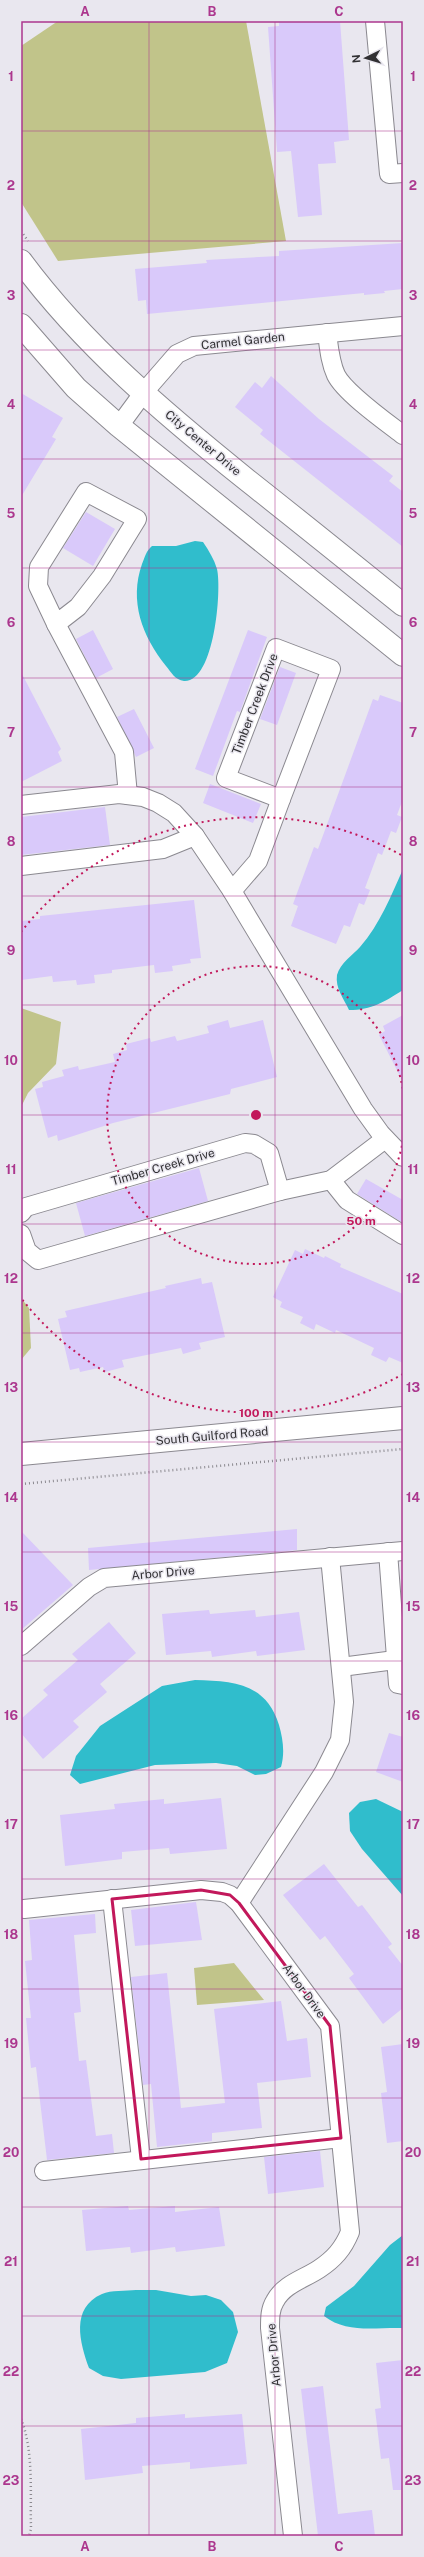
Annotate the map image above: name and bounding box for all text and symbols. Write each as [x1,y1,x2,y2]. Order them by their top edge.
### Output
text: A [80,4,90,19]
text: B [208,4,217,19]
text: C [334,4,344,19]
north arrow [346,38,386,78]
text: N [350,54,362,64]
text: 1 [8,69,14,84]
text: 1 [410,69,416,84]
text: 2 [7,178,15,193]
text: 2 [409,178,417,193]
text: 3 [7,288,16,303]
text: 3 [409,288,418,303]
street label: Carmel Garden [200,330,286,352]
text: 4 [7,397,16,412]
text: 4 [409,397,418,412]
street label: City Center Drive [162,407,244,479]
text: 5 [7,506,16,521]
text: 5 [409,506,418,521]
text: 6 [7,615,16,630]
text: 6 [409,615,418,630]
street label: Timber Creek Drive [229,651,281,756]
text: 7 [7,725,15,740]
text: 7 [409,725,417,740]
text: 8 [7,834,16,849]
text: 8 [409,834,418,849]
text: 9 [7,943,15,958]
text: 9 [409,943,417,958]
text: 10 [4,1053,18,1068]
text: 10 [406,1053,420,1068]
centre of rings [249,1108,263,1122]
street label: Timber Creek Drive [110,1145,217,1188]
text: 11 [5,1162,17,1177]
text: 11 [407,1162,419,1177]
text: 50 m [346,1214,376,1228]
text: 12 [4,1271,18,1286]
text: 12 [406,1271,420,1286]
text: 13 [4,1380,18,1395]
text: 13 [406,1380,420,1395]
text: 100 m [239,1406,273,1420]
street label: South Guilford Road [155,1424,269,1448]
text: 14 [4,1490,19,1505]
text: 14 [406,1490,421,1505]
street label: Arbor Drive [131,1563,195,1583]
text: 15 [4,1599,18,1614]
text: 15 [406,1599,420,1614]
text: 16 [4,1708,18,1723]
text: 16 [406,1708,420,1723]
text: 17 [4,1817,18,1832]
text: 17 [406,1817,420,1832]
text: 18 [4,1927,18,1942]
text: 18 [406,1927,420,1942]
street label: Arbor Drive [280,1961,328,2021]
text: 19 [4,2036,18,2051]
text: 19 [406,2036,420,2051]
text: 20 [3,2145,19,2160]
text: 20 [405,2145,421,2160]
text: 21 [4,2254,18,2269]
text: 21 [406,2254,420,2269]
street label: Arbor Drive [264,2323,284,2387]
text: 22 [3,2364,19,2379]
text: 22 [405,2364,421,2379]
text: 23 [3,2473,20,2488]
text: 23 [405,2473,422,2488]
text: A [80,2539,90,2554]
text: B [208,2539,217,2554]
text: C [334,2539,344,2554]

